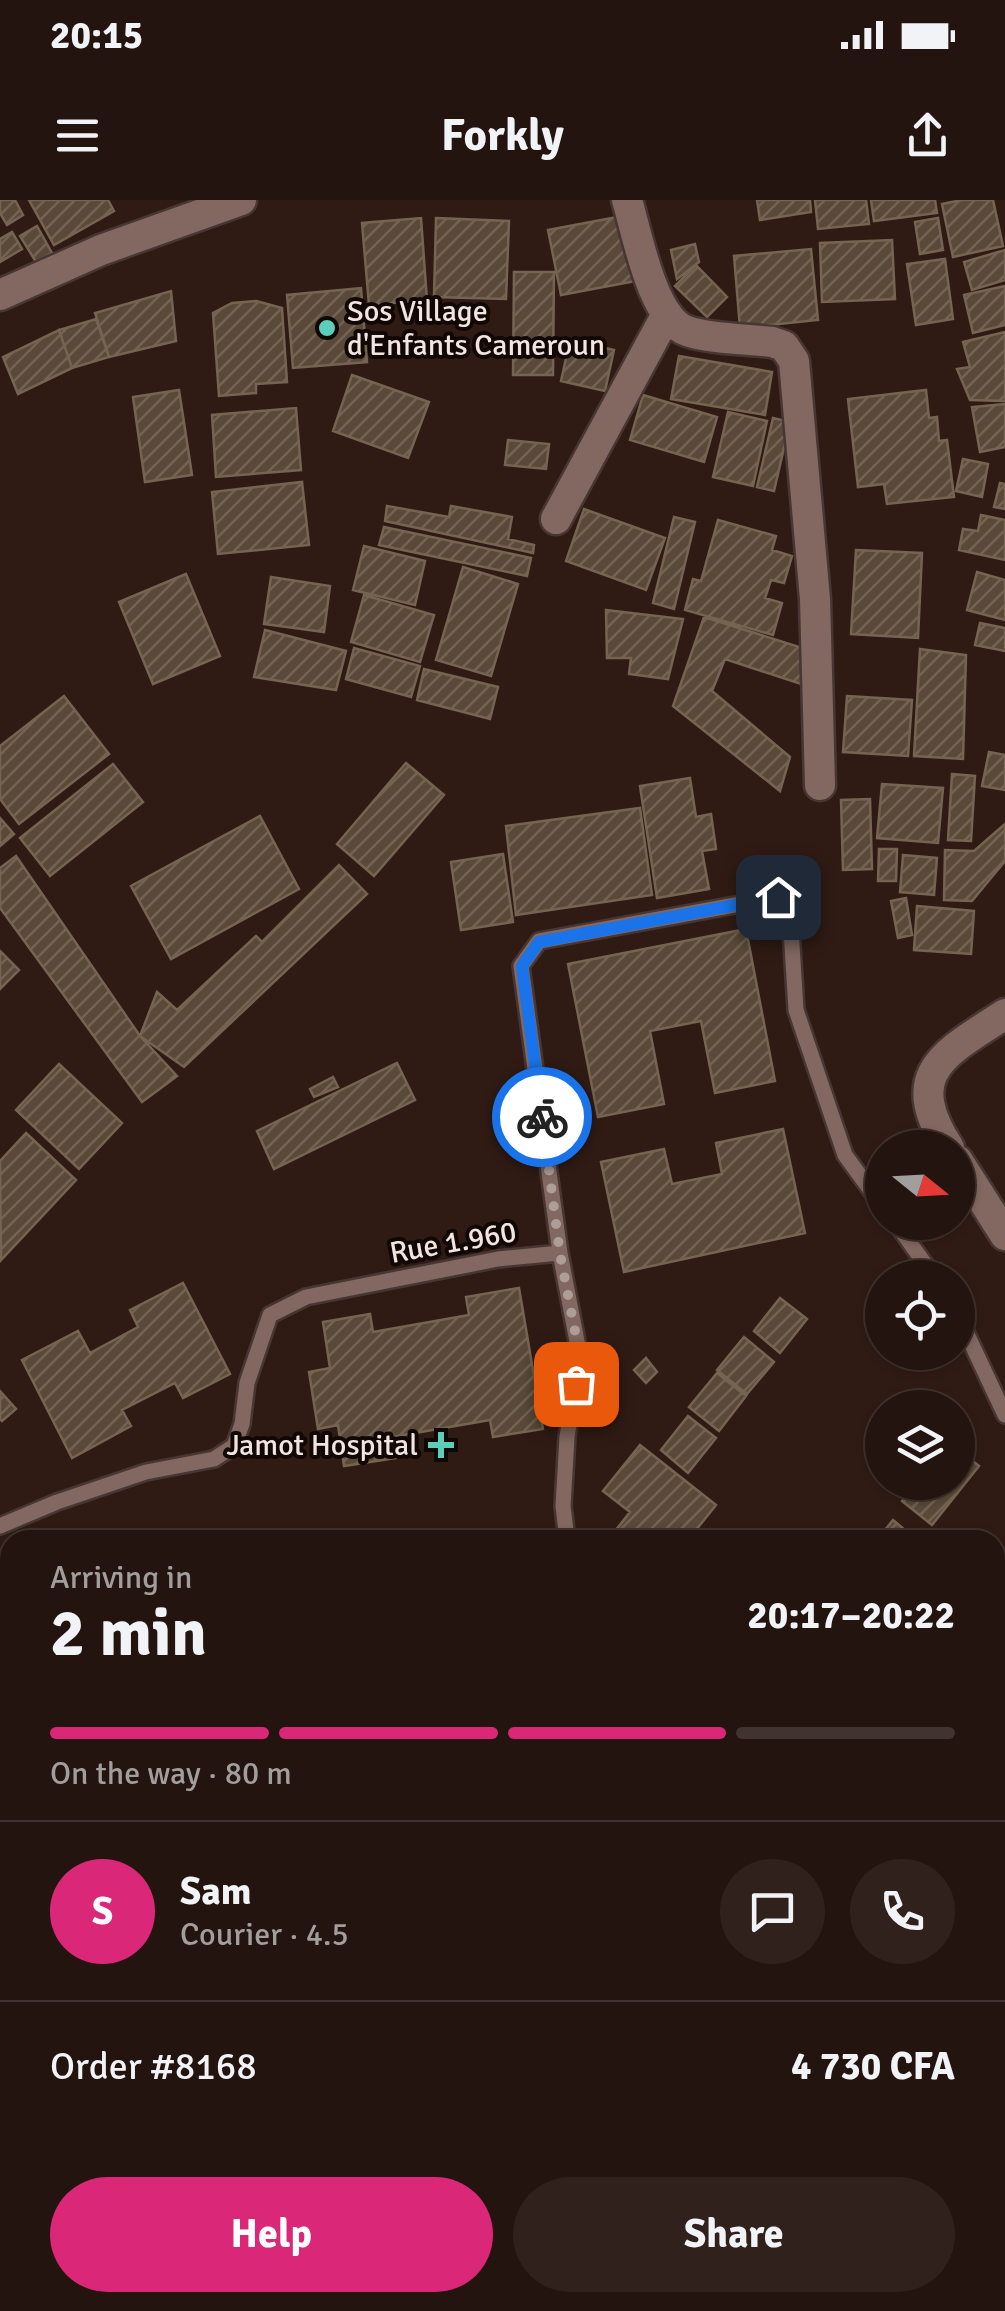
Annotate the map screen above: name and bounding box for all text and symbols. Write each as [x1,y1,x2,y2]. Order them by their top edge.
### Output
text: 20:15 [50,12,143,59]
icon: menu [50,108,105,163]
text: Forkly [441,108,564,163]
icon: share [900,108,955,163]
place label: Sos Village d'Enfants Cameroun [347,293,605,364]
marker: Sos Village d'Enfants Cameroun [316,317,338,339]
pin [736,855,821,940]
icon: home [751,870,806,925]
courier [492,1067,592,1167]
icon: bike [515,1090,570,1145]
north arrow [865,1130,975,1240]
map controls [865,1130,975,1500]
street label: Rue 1.960 [387,1213,519,1272]
button: locate [865,1260,975,1370]
pin [534,1342,619,1427]
icon: bag [549,1357,604,1412]
button: layers [865,1390,975,1500]
place label: Jamot Hospital [226,1427,418,1464]
marker: Jamot Hospital [428,1432,454,1458]
text: Arriving in [50,1558,192,1597]
text: 20:17–20:22 [747,1592,955,1639]
text: 2 min [50,1594,207,1674]
text: On the way · 80 m [50,1754,292,1793]
button: chat [720,1859,825,1964]
button: phone [850,1859,955,1964]
text: Sam [180,1868,251,1915]
text: S [92,1888,113,1935]
text: Courier · 4.5 [180,1915,349,1954]
text: Order #8168 [50,2043,257,2090]
text: 4 730 CFA [791,2043,955,2090]
button: Help [50,2177,493,2292]
button: Share [513,2177,955,2292]

